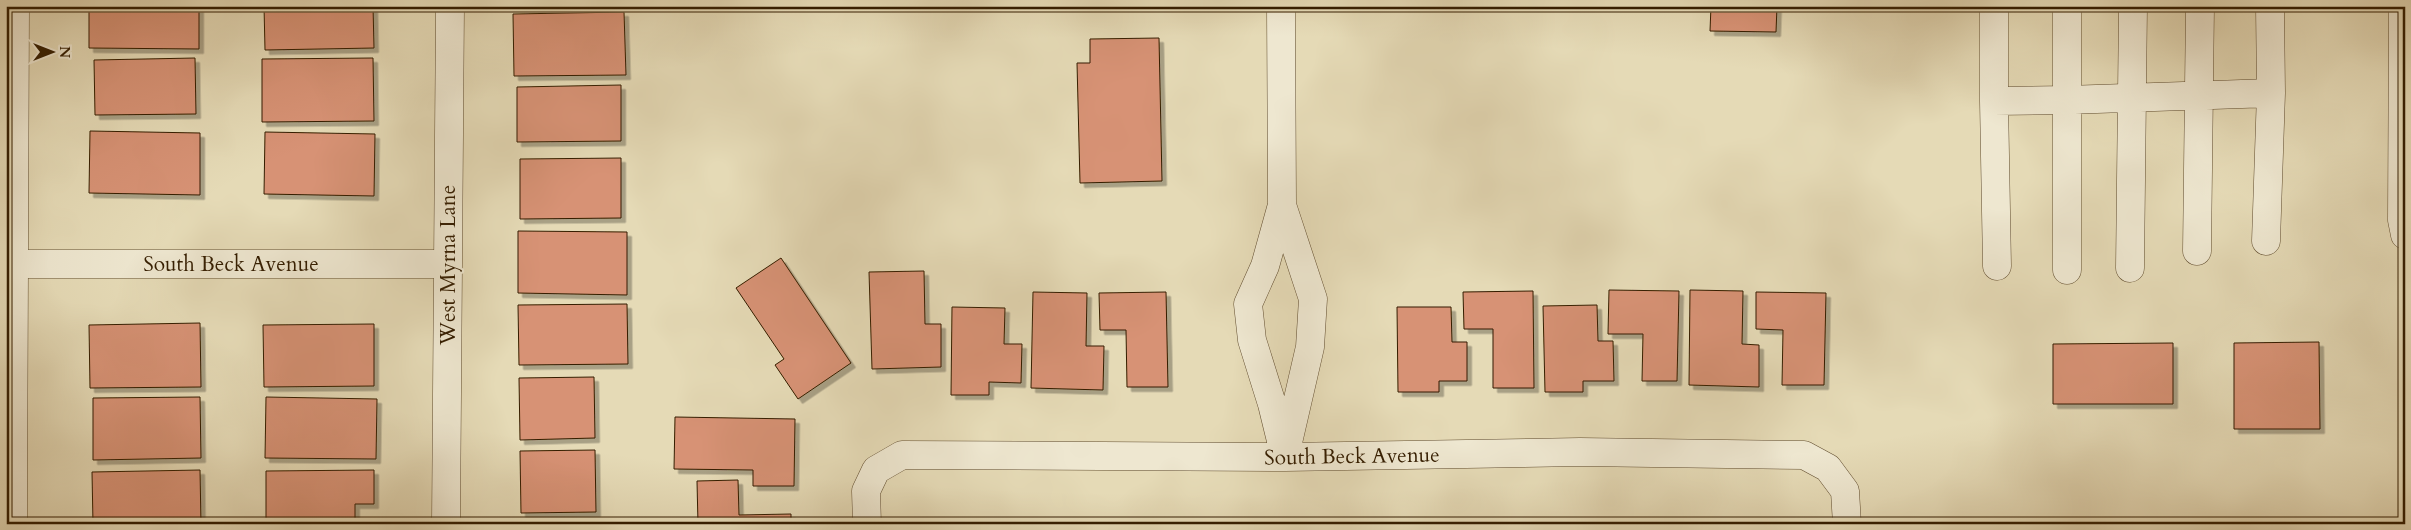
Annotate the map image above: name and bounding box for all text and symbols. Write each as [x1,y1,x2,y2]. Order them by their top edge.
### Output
north arrow [28,28,78,78]
text: N [55,46,74,58]
street label: West Myrna Lane [434,185,463,346]
street label: South Beck Avenue [143,250,319,279]
street label: South Beck Avenue [1264,440,1440,473]

